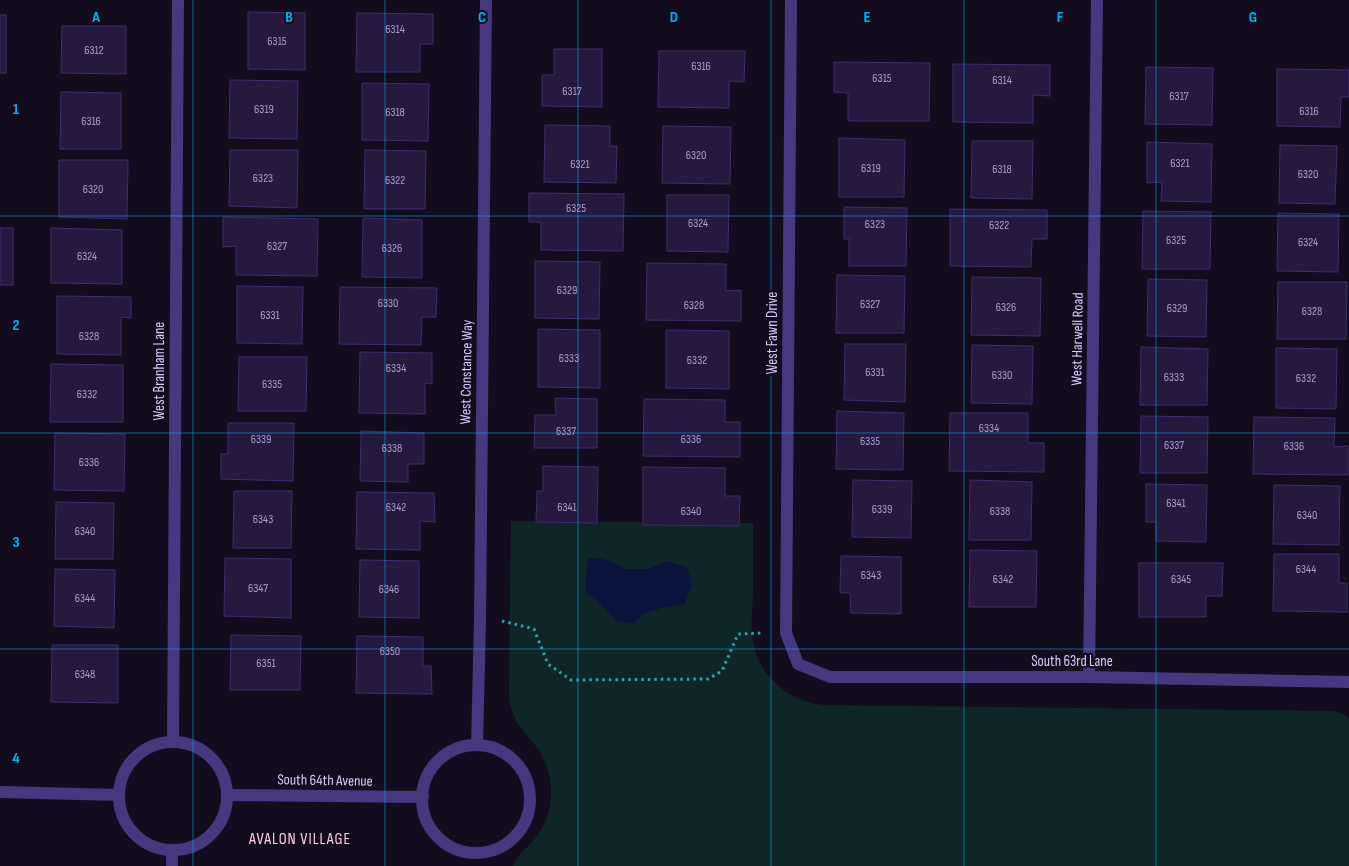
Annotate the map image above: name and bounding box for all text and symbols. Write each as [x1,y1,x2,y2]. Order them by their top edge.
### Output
text: A [91,8,100,27]
text: B [285,8,293,27]
text: C [478,8,486,27]
text: D [670,8,678,27]
text: E [864,8,871,27]
text: F [1057,8,1064,27]
text: G [1249,8,1257,27]
house number: 6314 [385,22,405,37]
house number: 6315 [267,34,287,49]
house number: 6312 [84,43,104,58]
house number: 6316 [691,59,711,74]
house number: 6315 [872,71,892,86]
house number: 6314 [992,73,1012,88]
house number: 6317 [562,84,582,99]
house number: 6317 [1169,89,1189,104]
text: 1 [13,100,20,119]
house number: 6319 [254,102,274,117]
house number: 6316 [1299,104,1319,119]
house number: 6318 [385,105,405,120]
house number: 6316 [81,114,101,129]
house number: 6320 [686,148,706,163]
house number: 6321 [1170,156,1191,171]
house number: 6321 [570,157,591,172]
house number: 6319 [861,161,881,176]
house number: 6318 [992,162,1012,177]
house number: 6320 [1298,167,1318,182]
house number: 6323 [253,171,273,186]
house number: 6322 [385,173,405,188]
house number: 6320 [83,182,103,197]
house number: 6325 [566,201,586,216]
house number: 6324 [688,216,708,231]
house number: 6323 [865,217,885,232]
house number: 6322 [989,218,1009,233]
house number: 6325 [1166,233,1186,248]
house number: 6324 [1298,235,1318,250]
house number: 6327 [267,239,287,254]
house number: 6326 [382,241,402,256]
house number: 6324 [77,249,97,264]
house number: 6329 [557,283,577,298]
street label: West Fawn Drive [763,292,782,374]
street label: West Harwell Road [1067,292,1088,386]
house number: 6330 [378,296,398,311]
house number: 6327 [860,297,880,312]
house number: 6328 [684,298,704,313]
house number: 6326 [996,300,1016,315]
house number: 6329 [1167,301,1187,316]
house number: 6328 [1302,304,1322,319]
house number: 6331 [260,308,281,323]
text: 2 [12,316,20,335]
street label: West Constance Way [456,319,477,425]
street label: West Branham Lane [150,322,169,420]
house number: 6328 [79,329,99,344]
house number: 6333 [559,351,579,366]
house number: 6332 [687,353,707,368]
house number: 6334 [386,361,406,376]
house number: 6331 [865,365,886,380]
house number: 6330 [992,368,1012,383]
house number: 6333 [1164,370,1184,385]
house number: 6332 [1296,371,1316,386]
house number: 6335 [262,377,282,392]
house number: 6332 [77,387,97,402]
house number: 6334 [979,421,999,436]
house number: 6337 [556,424,576,439]
house number: 6339 [251,432,271,447]
house number: 6336 [681,432,701,447]
house number: 6335 [860,434,880,449]
house number: 6337 [1164,438,1184,453]
house number: 6336 [1284,439,1304,454]
house number: 6338 [382,441,402,456]
house number: 6336 [79,455,99,470]
house number: 6341 [1166,496,1187,511]
house number: 6342 [386,500,406,515]
house number: 6341 [557,500,578,515]
house number: 6339 [872,502,892,517]
house number: 6340 [681,504,701,519]
house number: 6338 [990,504,1010,519]
house number: 6340 [1297,508,1317,523]
house number: 6343 [253,512,273,527]
house number: 6340 [75,524,95,539]
text: 3 [12,533,20,552]
house number: 6344 [1296,562,1316,577]
house number: 6343 [861,568,881,583]
house number: 6342 [993,572,1013,587]
house number: 6345 [1171,572,1191,587]
house number: 6347 [248,581,268,596]
house number: 6346 [379,582,399,597]
house number: 6344 [75,591,95,606]
house number: 6350 [380,644,400,659]
street label: South 63rd Lane [1031,652,1113,671]
house number: 6351 [256,656,276,671]
house number: 6348 [75,667,95,682]
text: 4 [12,749,20,768]
street label: South 64th Avenue [277,770,373,791]
district label: AVALON VILLAGE [248,830,351,849]

